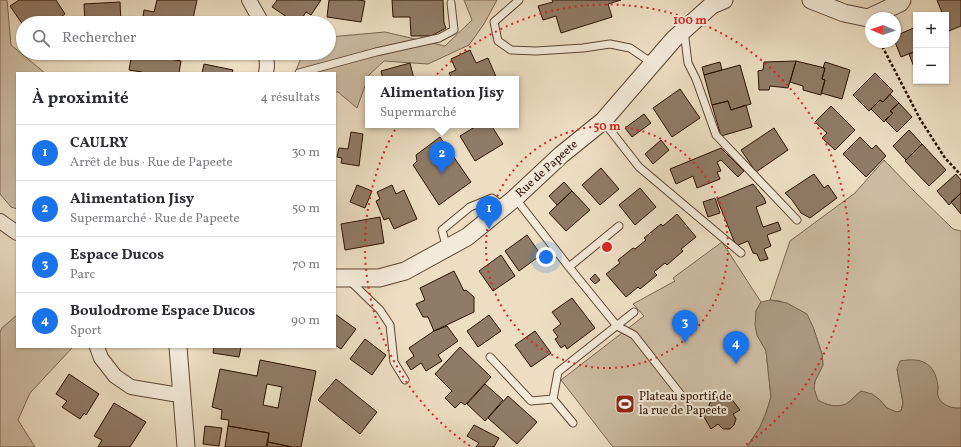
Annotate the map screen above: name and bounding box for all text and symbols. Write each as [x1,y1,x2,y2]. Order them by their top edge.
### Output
north arrow [865,12,901,48]
map controls [913,12,949,84]
button: + [913,12,949,48]
text: 100 m [673,13,707,29]
search box [16,16,336,60]
icon: search [30,27,52,49]
text: Rechercher [62,28,136,49]
button: − [913,48,949,84]
popup [365,76,519,128]
text: Alimentation Jisy [380,83,504,104]
text: À proximité [32,87,129,110]
text: 4 résultats [260,89,320,107]
text: Supermarché [380,104,456,122]
text: 50 m [593,119,621,135]
text: CAULRY [70,133,128,154]
street label: Rue de Papeete [512,136,582,201]
pin: 2 [429,141,455,174]
text: 1 [42,144,48,162]
text: 30 m [292,144,320,162]
text: Arrêt de bus · Rue de Papeete [70,154,233,172]
text: Alimentation Jisy [70,189,194,210]
pin: 1 [476,196,502,229]
text: 2 [42,200,48,218]
text: 50 m [292,200,320,218]
text: Supermarché · Rue de Papeete [70,210,240,228]
centre of rings [600,240,614,254]
text: Espace Ducos [70,245,164,266]
your location [536,247,556,267]
text: 3 [42,256,48,274]
text: 70 m [292,256,320,274]
text: Parc [70,266,95,284]
text: Boulodrome Espace Ducos [70,301,255,322]
pin: 3 [672,310,698,343]
text: 4 [41,312,49,330]
text: 90 m [291,312,320,330]
text: Sport [70,322,102,340]
pin: 4 [723,331,749,364]
place label: Plateau sportif de la rue de Papeete [639,389,732,419]
sports icon: Plateau sportif de la rue de Papeete [614,393,636,415]

